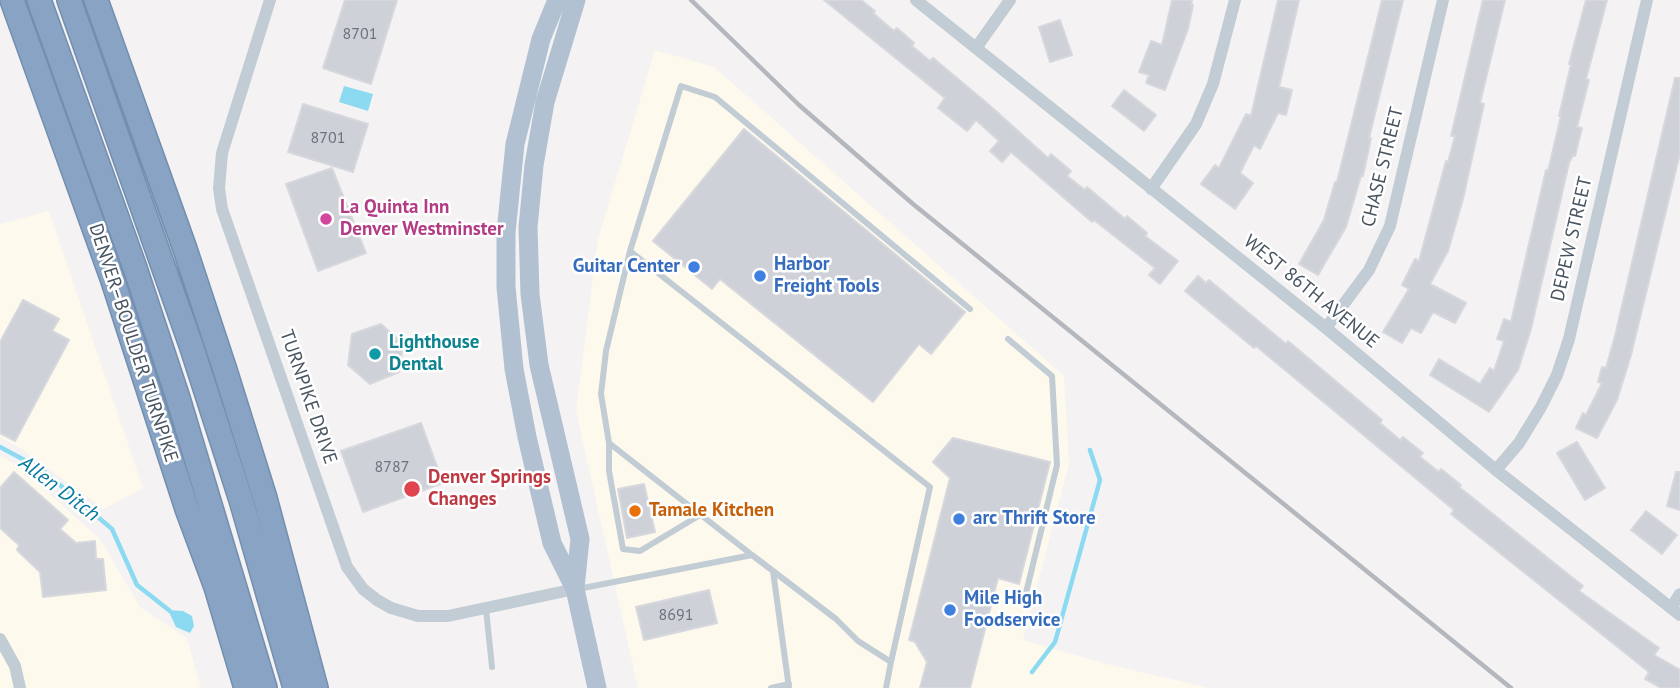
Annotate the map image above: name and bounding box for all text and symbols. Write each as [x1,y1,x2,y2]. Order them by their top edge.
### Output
house number: 8701 [343,24,377,44]
street label: CHASE STREET [1357,105,1409,229]
house number: 8701 [311,128,345,148]
street label: DEPEW STREET [1547,175,1597,303]
place label: La Quinta Inn Denver Westminster [340,197,504,241]
marker: La Quinta Inn Denver Westminster [318,211,334,227]
street label: DENVER–BOULDER TURNPIKE [84,221,182,465]
street label: WEST 86TH AVENUE [1239,230,1383,354]
place label: Harbor Freight Tools [774,254,879,298]
place label: Guitar Center [573,256,680,278]
marker: Guitar Center [686,259,702,275]
marker: Harbor Freight Tools [752,268,768,284]
street label: TURNPIKE DRIVE [274,327,342,467]
place label: Lighthouse Dental [389,332,479,376]
marker: Lighthouse Dental [367,346,383,362]
water label: Allen Ditch [14,451,104,527]
house number: 8787 [375,457,409,477]
place label: Denver Springs Changes [428,467,551,511]
marker: Denver Springs Changes [402,479,422,499]
place label: Tamale Kitchen [649,500,774,522]
marker: Tamale Kitchen [627,503,643,519]
place label: arc Thrift Store [973,508,1096,530]
marker: arc Thrift Store [951,511,967,527]
place label: Mile High Foodservice [964,588,1060,632]
marker: Mile High Foodservice [942,602,958,618]
house number: 8691 [659,605,693,625]

